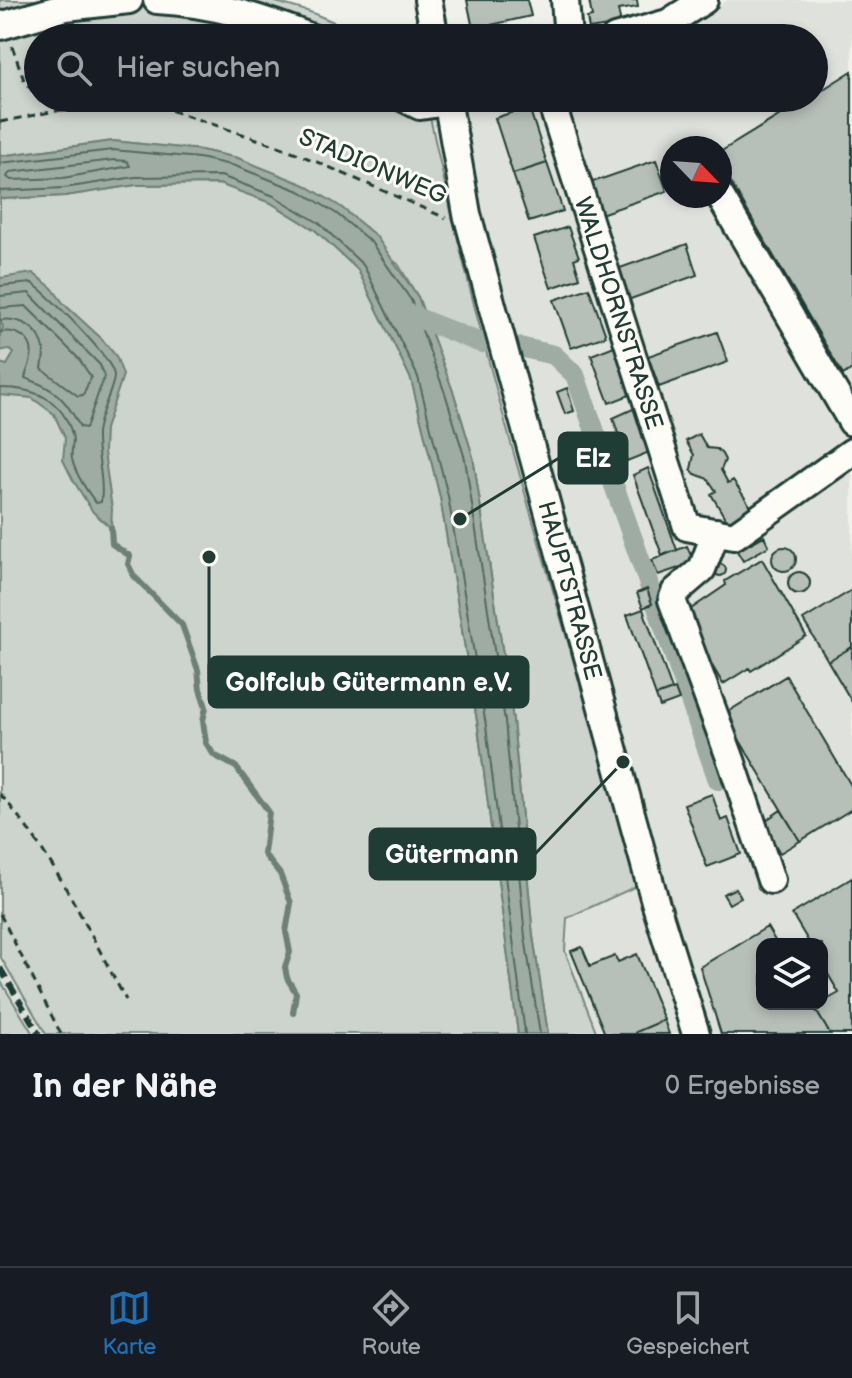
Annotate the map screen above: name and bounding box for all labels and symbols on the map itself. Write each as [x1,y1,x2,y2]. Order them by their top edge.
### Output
street label: STADIONWEG [295,122,451,211]
north arrow [660,136,732,208]
street label: WALDHORNSTRASSE [568,194,669,433]
callout: Elz [559,433,627,483]
text: Elz [575,444,611,475]
street label: HAUPTSTRASSE [531,498,608,683]
callout: Golfclub Gütermann e.V. [209,657,528,707]
text: Golfclub Gütermann e.V. [225,668,513,699]
callout: Gütermann [370,829,535,879]
text: Gütermann [385,840,519,871]

